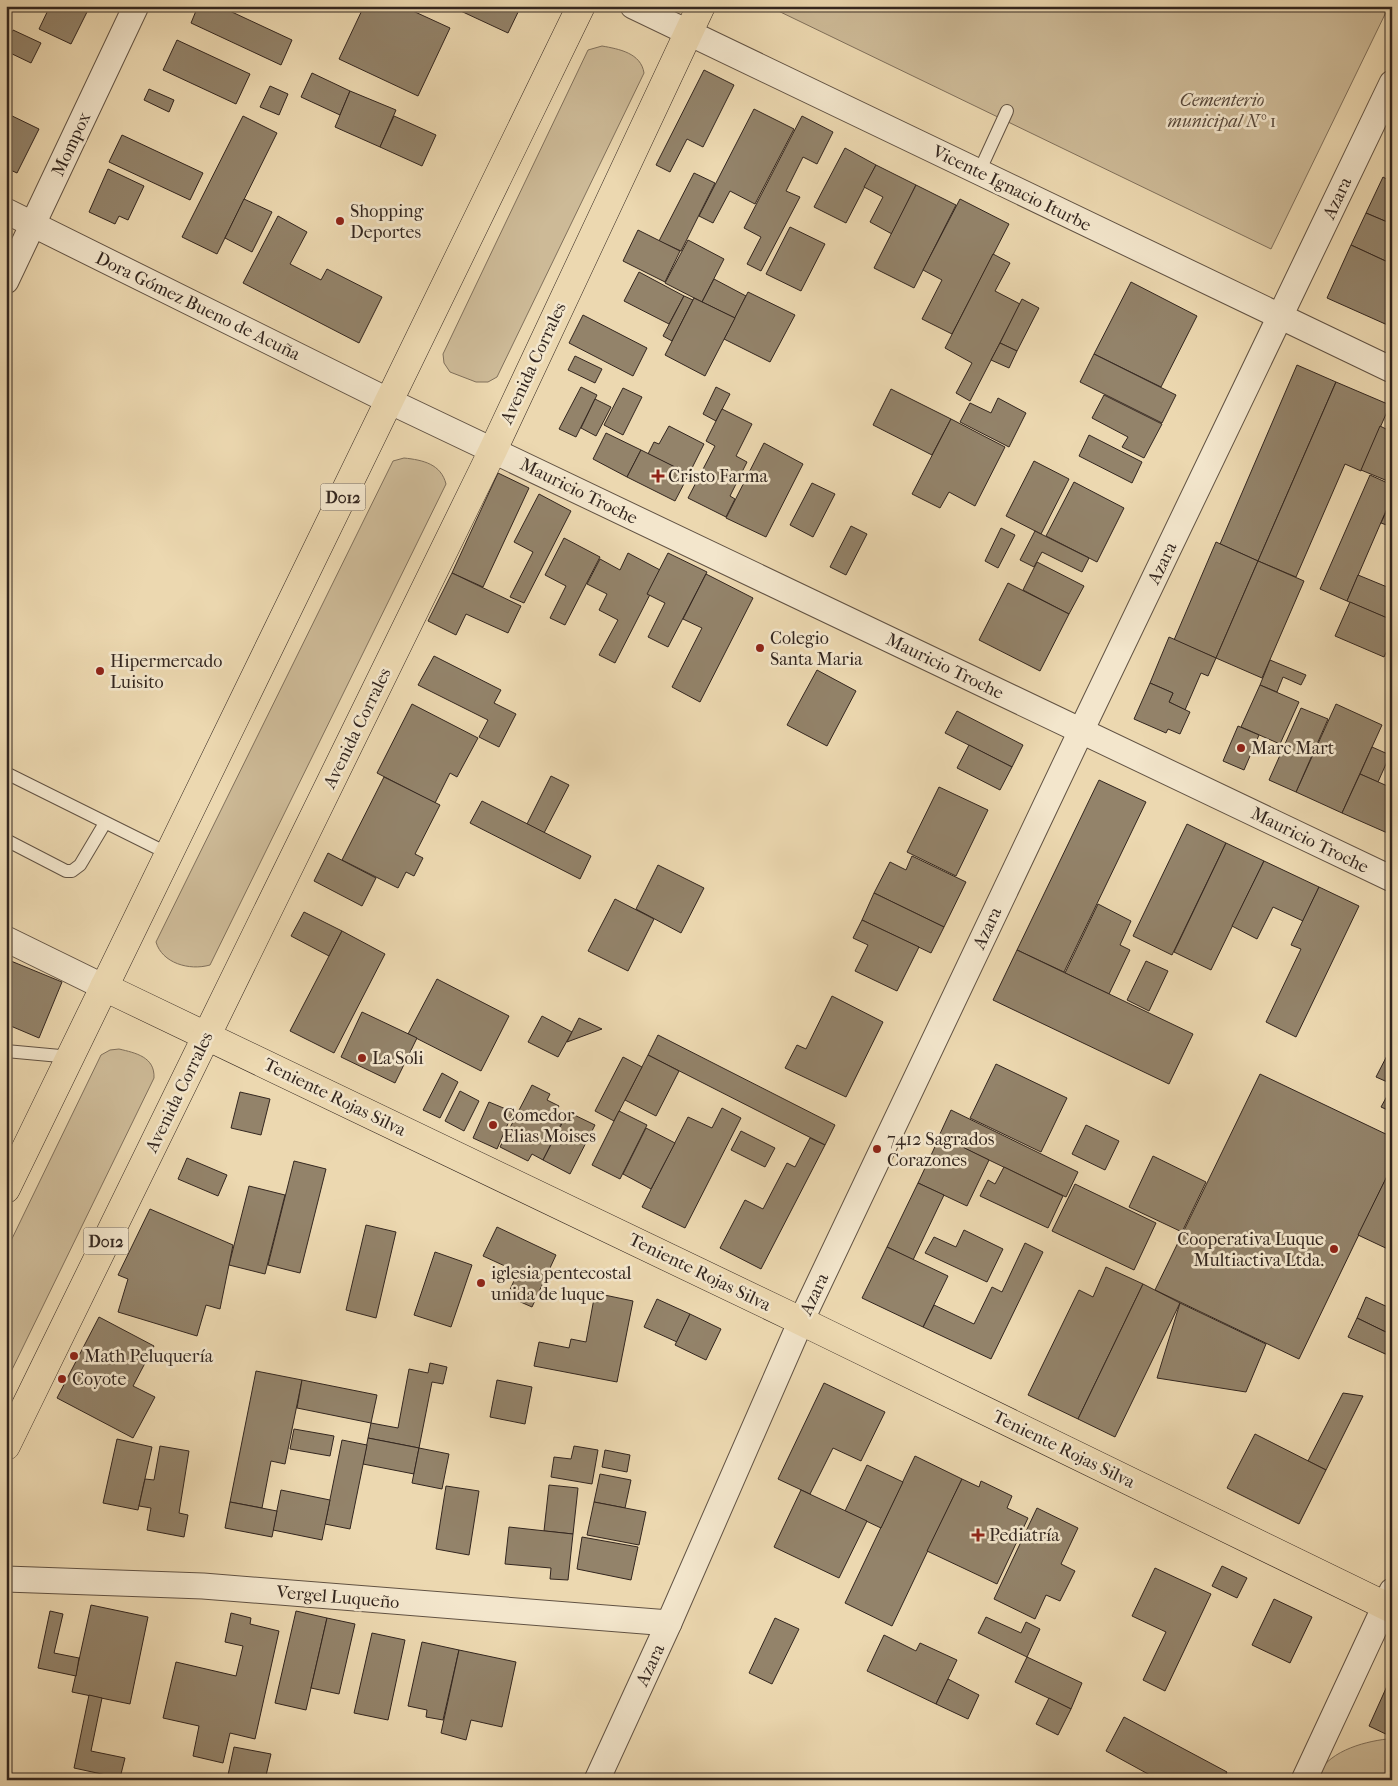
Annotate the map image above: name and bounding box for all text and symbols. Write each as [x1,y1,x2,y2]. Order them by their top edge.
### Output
park label: Cementerio municipal Nº 1 [1168,90,1276,132]
street label: Mompox [48,108,96,180]
street label: Vicente Ignacio Iturbe [928,140,1095,236]
street label: Azara [1318,173,1357,223]
place label: Shopping Deportes [350,201,424,243]
marker: Shopping Deportes [334,215,346,227]
street label: Dora Gómez Bueno de Acuña [92,248,304,366]
street label: Avenida Corrales [496,299,571,428]
street label: Mauricio Troche [517,454,641,529]
place label: Cristo Farma [668,466,769,487]
marker: Cristo Farma [652,470,664,482]
road number: D012 [320,484,366,511]
street label: Azara [1143,538,1182,588]
place label: Colegio Santa Maria [770,628,863,670]
street label: Mauricio Troche [883,629,1007,704]
marker: Colegio Santa Maria [754,642,766,654]
place label: Hipermercado Luisito [110,651,222,693]
street label: Avenida Corrales [319,664,396,793]
marker: Hipermercado Luisito [94,665,106,677]
place label: Marc Mart [1251,738,1335,759]
marker: Marc Mart [1235,742,1247,754]
street label: Mauricio Troche [1248,803,1372,878]
street label: Azara [968,903,1007,953]
street label: Avenida Corrales [141,1028,218,1157]
place label: La Soli [372,1048,424,1069]
marker: La Soli [356,1052,368,1064]
street label: Teniente Rojas Silva [260,1054,410,1141]
place label: Comedor Elias Moises [503,1105,596,1147]
marker: Comedor Elias Moises [487,1119,499,1131]
place label: 7412 Sagrados Corazones [887,1129,995,1171]
marker: 7412 Sagrados Corazones [871,1143,883,1155]
road number: D012 [84,1228,128,1254]
street label: Teniente Rojas Silva [625,1229,775,1316]
place label: Cooperativa Luque Multiactiva Ltda. [1177,1229,1324,1271]
marker: Cooperativa Luque Multiactiva Ltda. [1328,1243,1340,1255]
place label: iglesia pentecostal unida de luque [490,1263,632,1305]
street label: Azara [795,1269,834,1319]
marker: iglesia pentecostal unida de luque [475,1277,487,1289]
place label: Math Peluquería [84,1346,214,1367]
marker: Math Peluquería [68,1350,80,1362]
place label: Coyote [72,1369,126,1390]
marker: Coyote [56,1373,68,1385]
street label: Teniente Rojas Silva [989,1406,1139,1493]
place label: Pediatría [989,1525,1060,1546]
marker: Pediatría [971,1528,985,1542]
street label: Vergel Luqueño [275,1582,400,1613]
street label: Azara [631,1640,670,1690]

